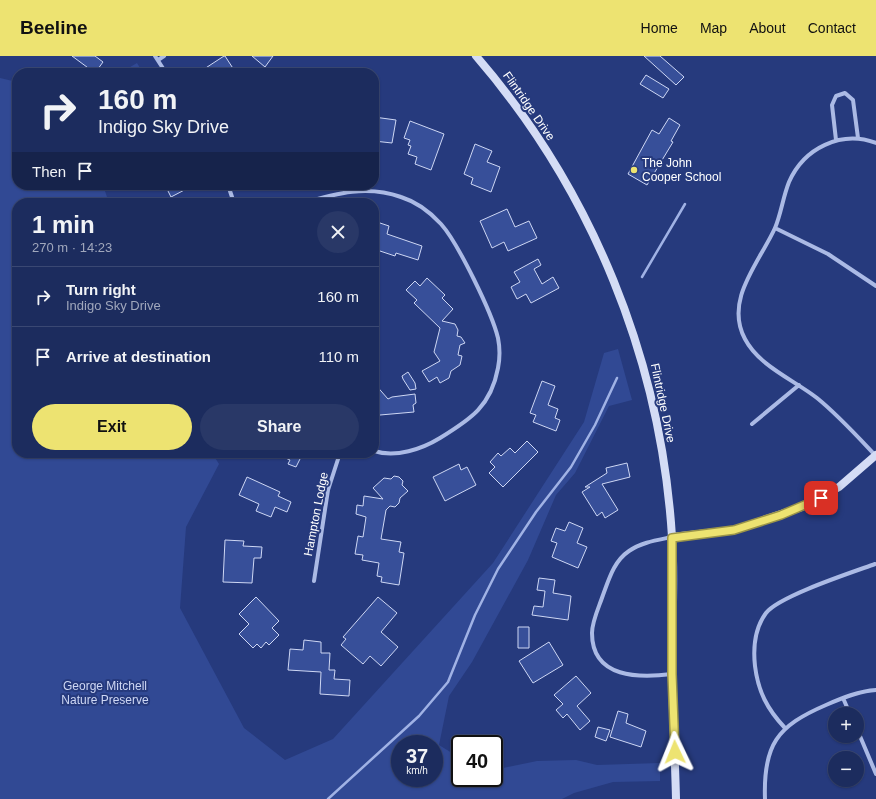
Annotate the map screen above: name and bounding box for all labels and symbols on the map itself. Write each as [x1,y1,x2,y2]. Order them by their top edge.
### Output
street label: Flintridge Drive [500,69,558,143]
place label: The John Cooper School [642,156,721,184]
marker: The John Cooper School [629,165,639,175]
street label: Flintridge Drive [648,362,678,444]
street label: Hampton Lodge [301,470,331,557]
pin [804,481,838,515]
park label: George Mitchell Nature Preserve [61,679,149,707]
position arrow [654,731,696,773]
speed limit sign: 40 [451,735,503,787]

